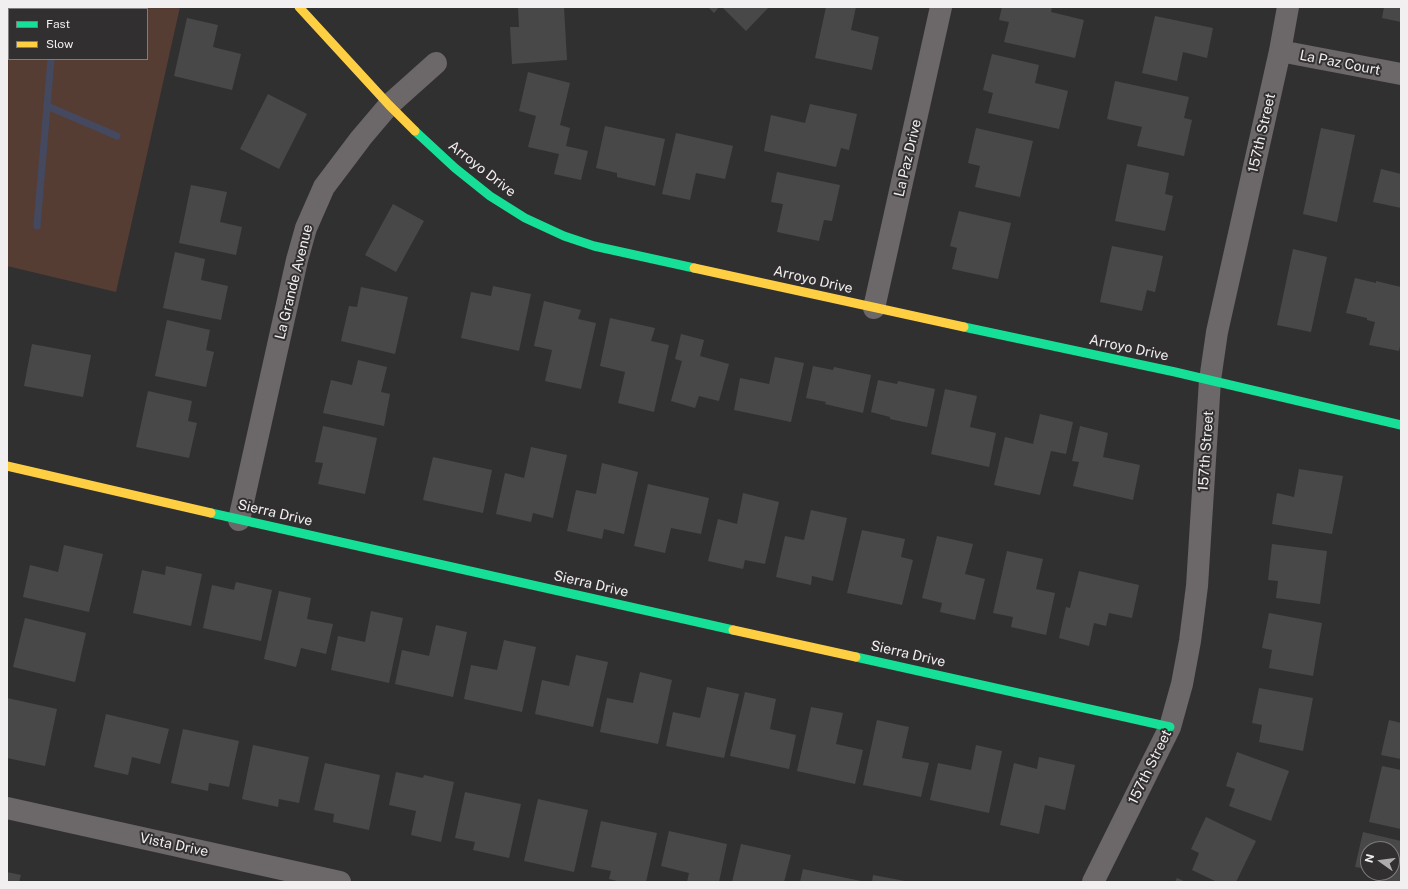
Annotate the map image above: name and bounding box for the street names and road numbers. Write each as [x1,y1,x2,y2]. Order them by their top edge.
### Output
street label: La Paz Court [1298,47,1382,79]
street label: 157th Street [1245,92,1279,174]
street label: La Paz Drive [891,118,925,198]
street label: Arroyo Drive [445,138,519,200]
street label: La Grande Avenue [272,223,316,341]
street label: Arroyo Drive [772,263,854,297]
street label: Arroyo Drive [1088,331,1170,365]
street label: 157th Street [1195,410,1217,492]
street label: Sierra Drive [236,496,314,530]
street label: Sierra Drive [552,567,630,601]
street label: Sierra Drive [869,637,947,671]
street label: 157th Street [1125,727,1175,807]
street label: Vista Drive [138,830,210,860]

